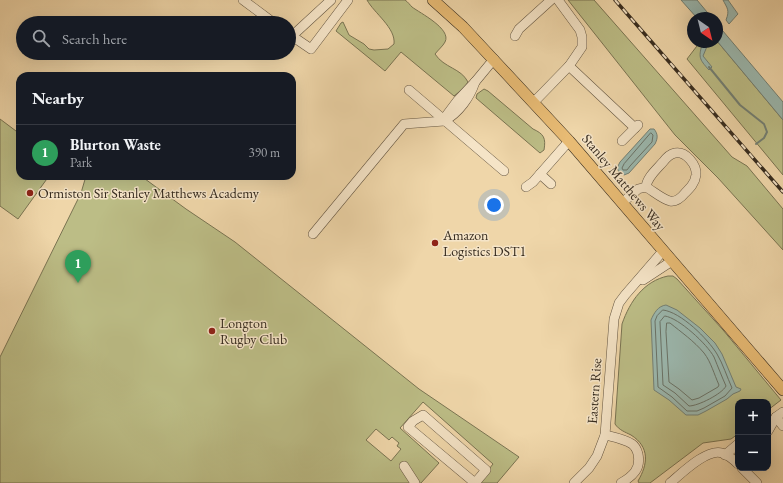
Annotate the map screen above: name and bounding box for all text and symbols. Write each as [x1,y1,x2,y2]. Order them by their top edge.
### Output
north arrow [687,12,723,48]
search box [16,16,296,60]
icon: search [30,27,52,49]
text: Search here [62,29,127,48]
text: Nearby [32,87,84,109]
street label: Stanley Matthews Way [578,130,670,235]
text: Blurton Waste [70,135,161,154]
text: 1 [42,144,48,161]
text: 390 m [249,144,280,161]
text: Park [70,154,92,171]
place label: Ormiston Sir Stanley Matthews Academy [38,184,260,202]
marker: Ormiston Sir Stanley Matthews Academy [25,188,35,198]
your location [484,195,504,215]
place label: Amazon Logistics DST1 [442,226,526,260]
marker: Amazon Logistics DST1 [430,238,440,248]
pin: 1 [65,250,91,283]
place label: Longton Rugby Club [220,314,287,348]
marker: Longton Rugby Club [207,326,217,336]
street label: Eastern Rise [583,357,605,424]
map controls [735,399,771,471]
button: + [735,399,771,435]
button: − [735,435,771,471]

